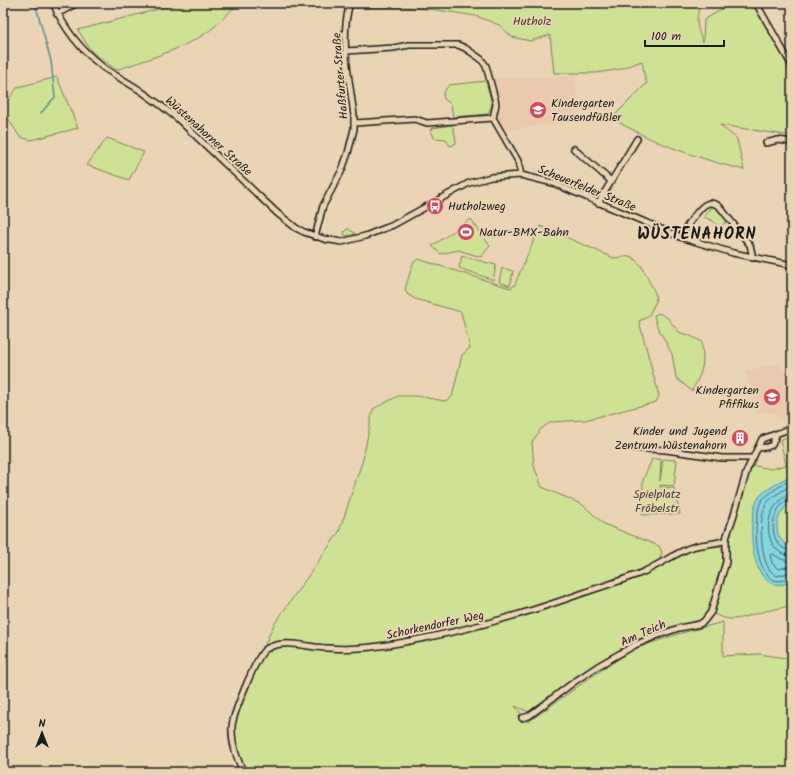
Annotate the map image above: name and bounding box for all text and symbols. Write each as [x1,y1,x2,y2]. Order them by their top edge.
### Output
park label: Hutholz [513,12,551,31]
scale bar [645,22,724,48]
text: 100 m [651,27,682,46]
street label: Haßfurter Straße [327,31,354,120]
street label: Wüstenahorner Straße [161,92,257,181]
place label: Kindergarten Tausendfüßler [551,94,622,127]
school or university icon: Kindergarten Tausendfüßler [528,100,548,120]
street label: Scheuerfelder Straße [535,160,639,217]
bus stop icon: Hutholzweg [425,196,445,216]
place label: Hutholzweg [448,197,506,216]
sports icon: Natur-BMX-Bahn [456,222,476,242]
district label: WÜSTENAHORN [637,222,757,247]
place label: Natur-BMX-Bahn [479,223,569,242]
place label: Kindergarten Pfiffikus [696,381,759,414]
school or university icon: Kindergarten Pfiffikus [762,387,782,407]
place label: Kinder und Jugend Zentrum Wüstenahorn [614,422,728,455]
building icon: Kinder und Jugend Zentrum Wüstenahorn [730,428,750,448]
park label: Spielplatz Fröbelstr [633,485,681,518]
street label: Schorkendorfer Weg [384,606,486,645]
street label: Am Teich [617,615,669,652]
north arrow [22,713,62,753]
text: N [39,715,46,733]

